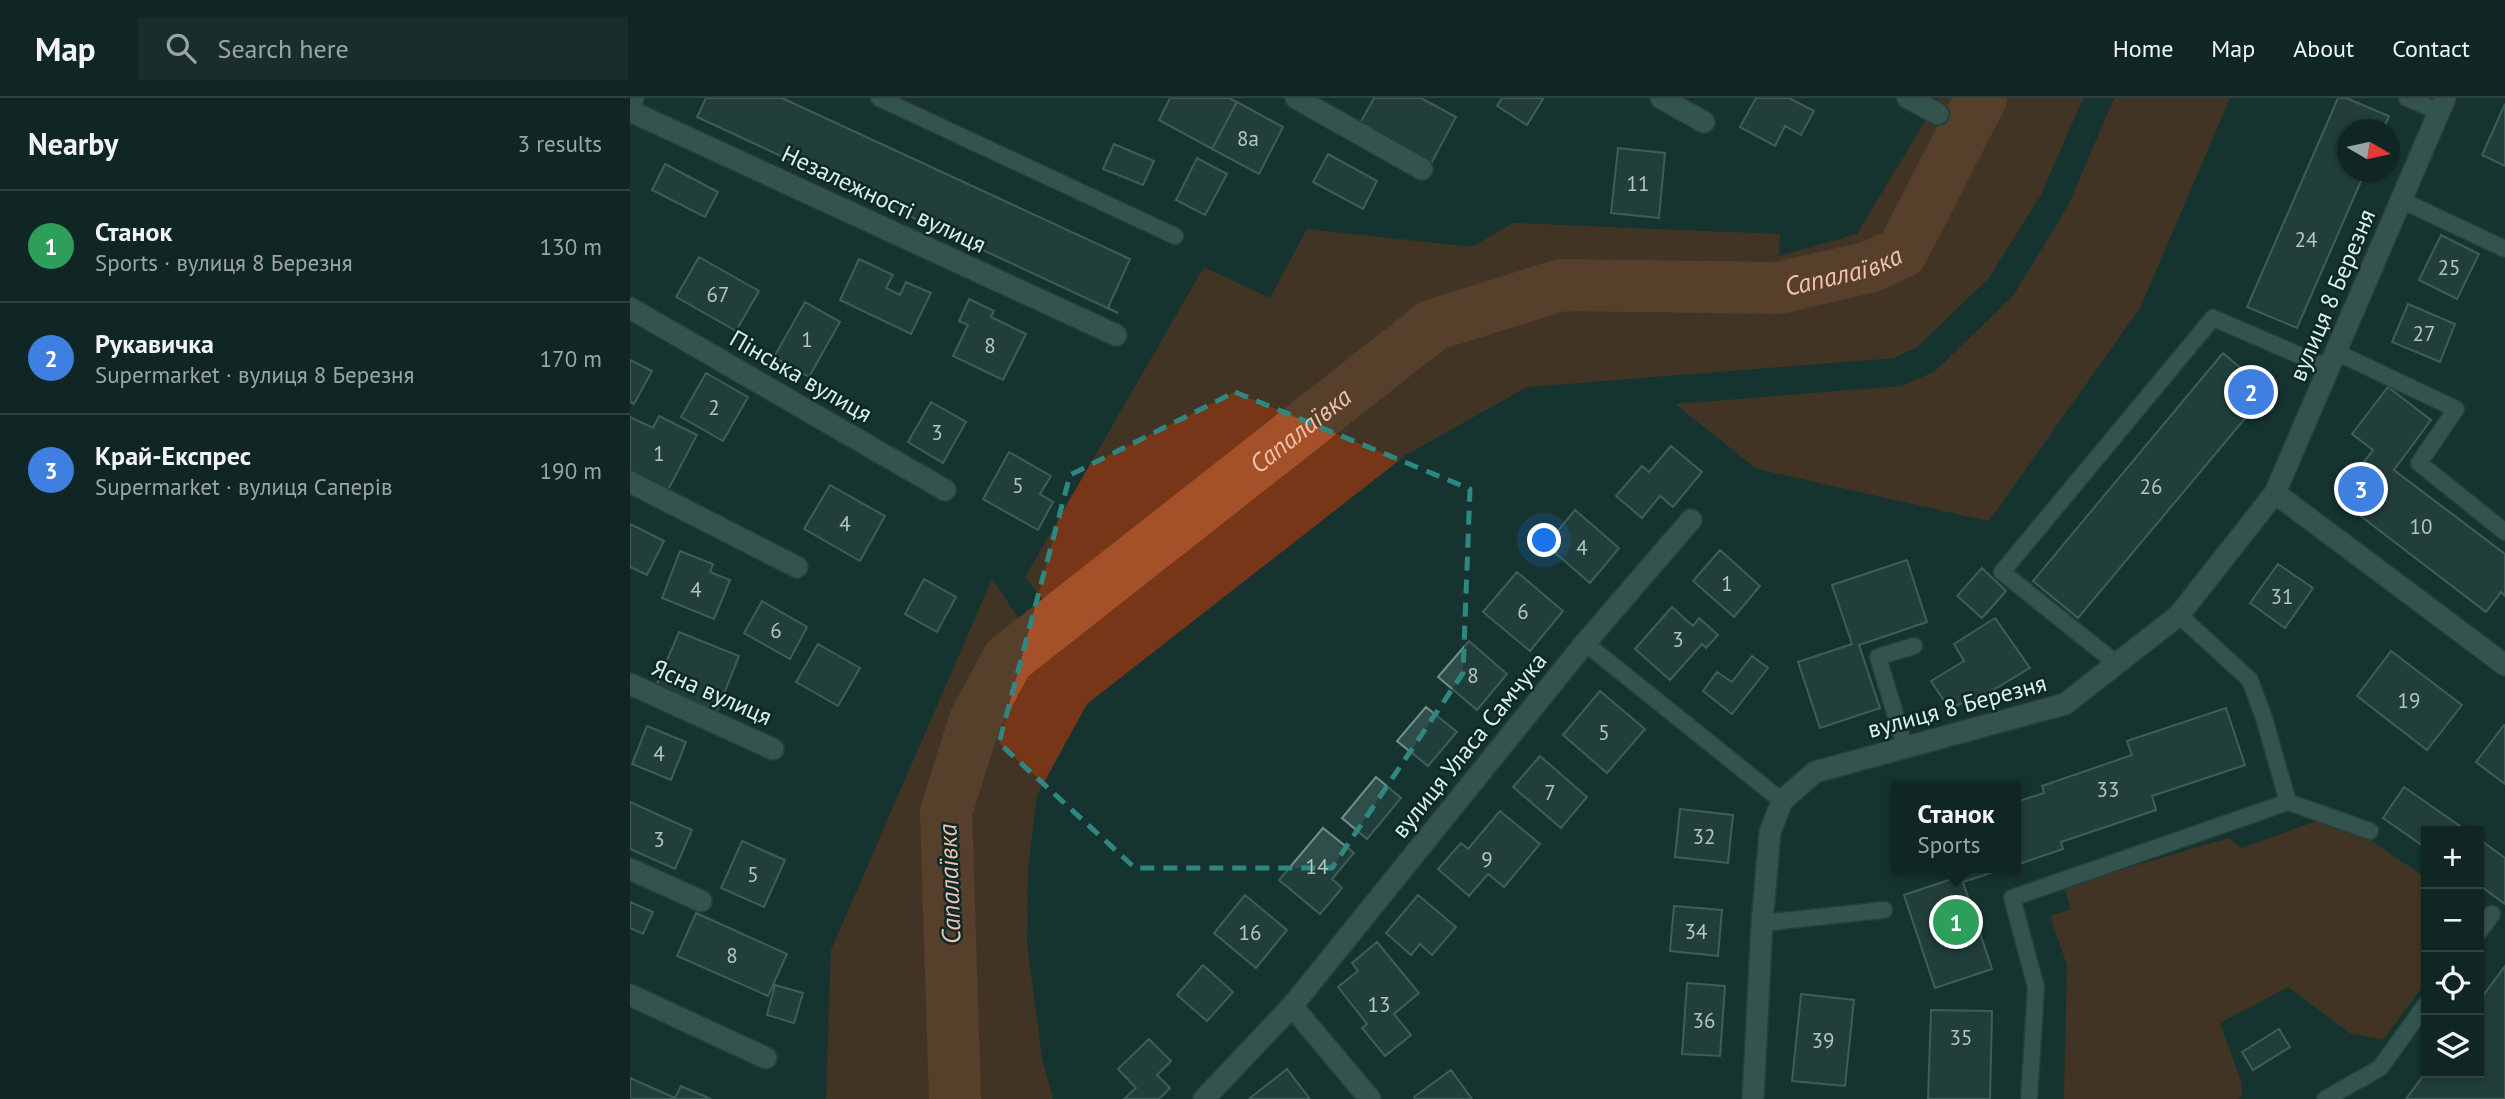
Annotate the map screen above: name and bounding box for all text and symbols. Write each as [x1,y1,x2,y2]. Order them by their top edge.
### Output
search box [138,17,628,80]
text: Map [35,27,96,70]
icon: search [162,29,200,67]
text: Search here [218,32,349,65]
text: Home [2113,33,2173,64]
text: Map [2211,33,2255,64]
text: About [2293,33,2354,64]
text: Contact [2392,33,2470,64]
north arrow [2337,119,2400,182]
text: Nearby [28,124,118,163]
house number: 8а [1237,125,1259,152]
text: 3 results [518,129,602,158]
street label: Незалежності вулиця [777,138,991,260]
house number: 11 [1627,170,1649,197]
street label: вулиця 8 Березня [2282,204,2382,386]
text: Станок [95,215,172,248]
house number: 24 [2295,226,2317,253]
text: 1 [44,232,58,261]
text: 130 m [540,232,602,261]
water label: Сапалаївка [1781,238,1907,302]
text: Sports · вулиця 8 Березня [95,248,353,277]
house number: 25 [2438,254,2460,281]
house number: 67 [707,281,729,308]
house number: 27 [2413,320,2435,347]
street label: Пінська вулиця [724,323,878,429]
house number: 1 [801,326,813,353]
text: Рукавичка [95,327,214,360]
house number: 8 [984,332,996,359]
text: 2 [44,344,58,373]
text: 170 m [540,344,602,373]
text: Supermarket · вулиця 8 Березня [95,360,414,389]
pin: 2 [2228,366,2274,418]
water label: Сапалаївка [1242,379,1357,480]
house number: 2 [708,394,720,421]
house number: 3 [931,419,943,446]
text: Край-Експрес [95,439,251,472]
house number: 1 [653,440,665,467]
text: 3 [44,456,58,485]
text: 190 m [540,456,602,485]
pin: 3 [2338,463,2384,515]
text: Supermarket · вулиця Саперів [95,472,392,501]
house number: 5 [1012,472,1024,499]
house number: 26 [2140,473,2162,500]
house number: 4 [839,510,851,537]
house number: 10 [2410,513,2432,540]
your location [1527,523,1561,557]
house number: 4 [1576,534,1588,561]
house number: 1 [1721,570,1733,597]
house number: 4 [690,576,702,603]
house number: 31 [2271,583,2293,610]
house number: 6 [1517,598,1529,625]
house number: 6 [770,617,782,644]
house number: 3 [1672,626,1684,653]
street label: вулиця Уласа Самчука [1385,646,1553,844]
street label: Ясна вулиця [647,652,777,732]
house number: 8 [1467,662,1479,689]
street label: вулиця 8 Березня [1864,667,2050,745]
house number: 19 [2398,687,2420,714]
house number: 5 [1598,719,1610,746]
house number: 4 [653,740,665,767]
house number: 33 [2097,776,2119,803]
house number: 7 [1544,779,1556,806]
popup [1891,782,2021,873]
text: Станок [1917,797,1995,830]
water label: Сапалаївка [930,823,968,945]
house number: 32 [1693,823,1715,850]
house number: 3 [653,826,665,853]
map controls [2421,826,2484,1078]
button: + [2421,826,2484,889]
text: Sports [1917,830,1980,859]
house number: 9 [1481,846,1493,873]
house number: 14 [1306,853,1328,880]
house number: 5 [747,861,759,888]
button: − [2421,889,2484,952]
pin: 1 [1933,896,1979,948]
house number: 34 [1685,918,1707,945]
house number: 16 [1239,919,1261,946]
house number: 8 [726,942,738,969]
button: locate [2421,952,2484,1015]
house number: 13 [1368,991,1390,1018]
house number: 36 [1693,1007,1715,1034]
button: layers [2421,1015,2484,1078]
house number: 35 [1950,1024,1972,1051]
house number: 39 [1812,1027,1834,1054]

